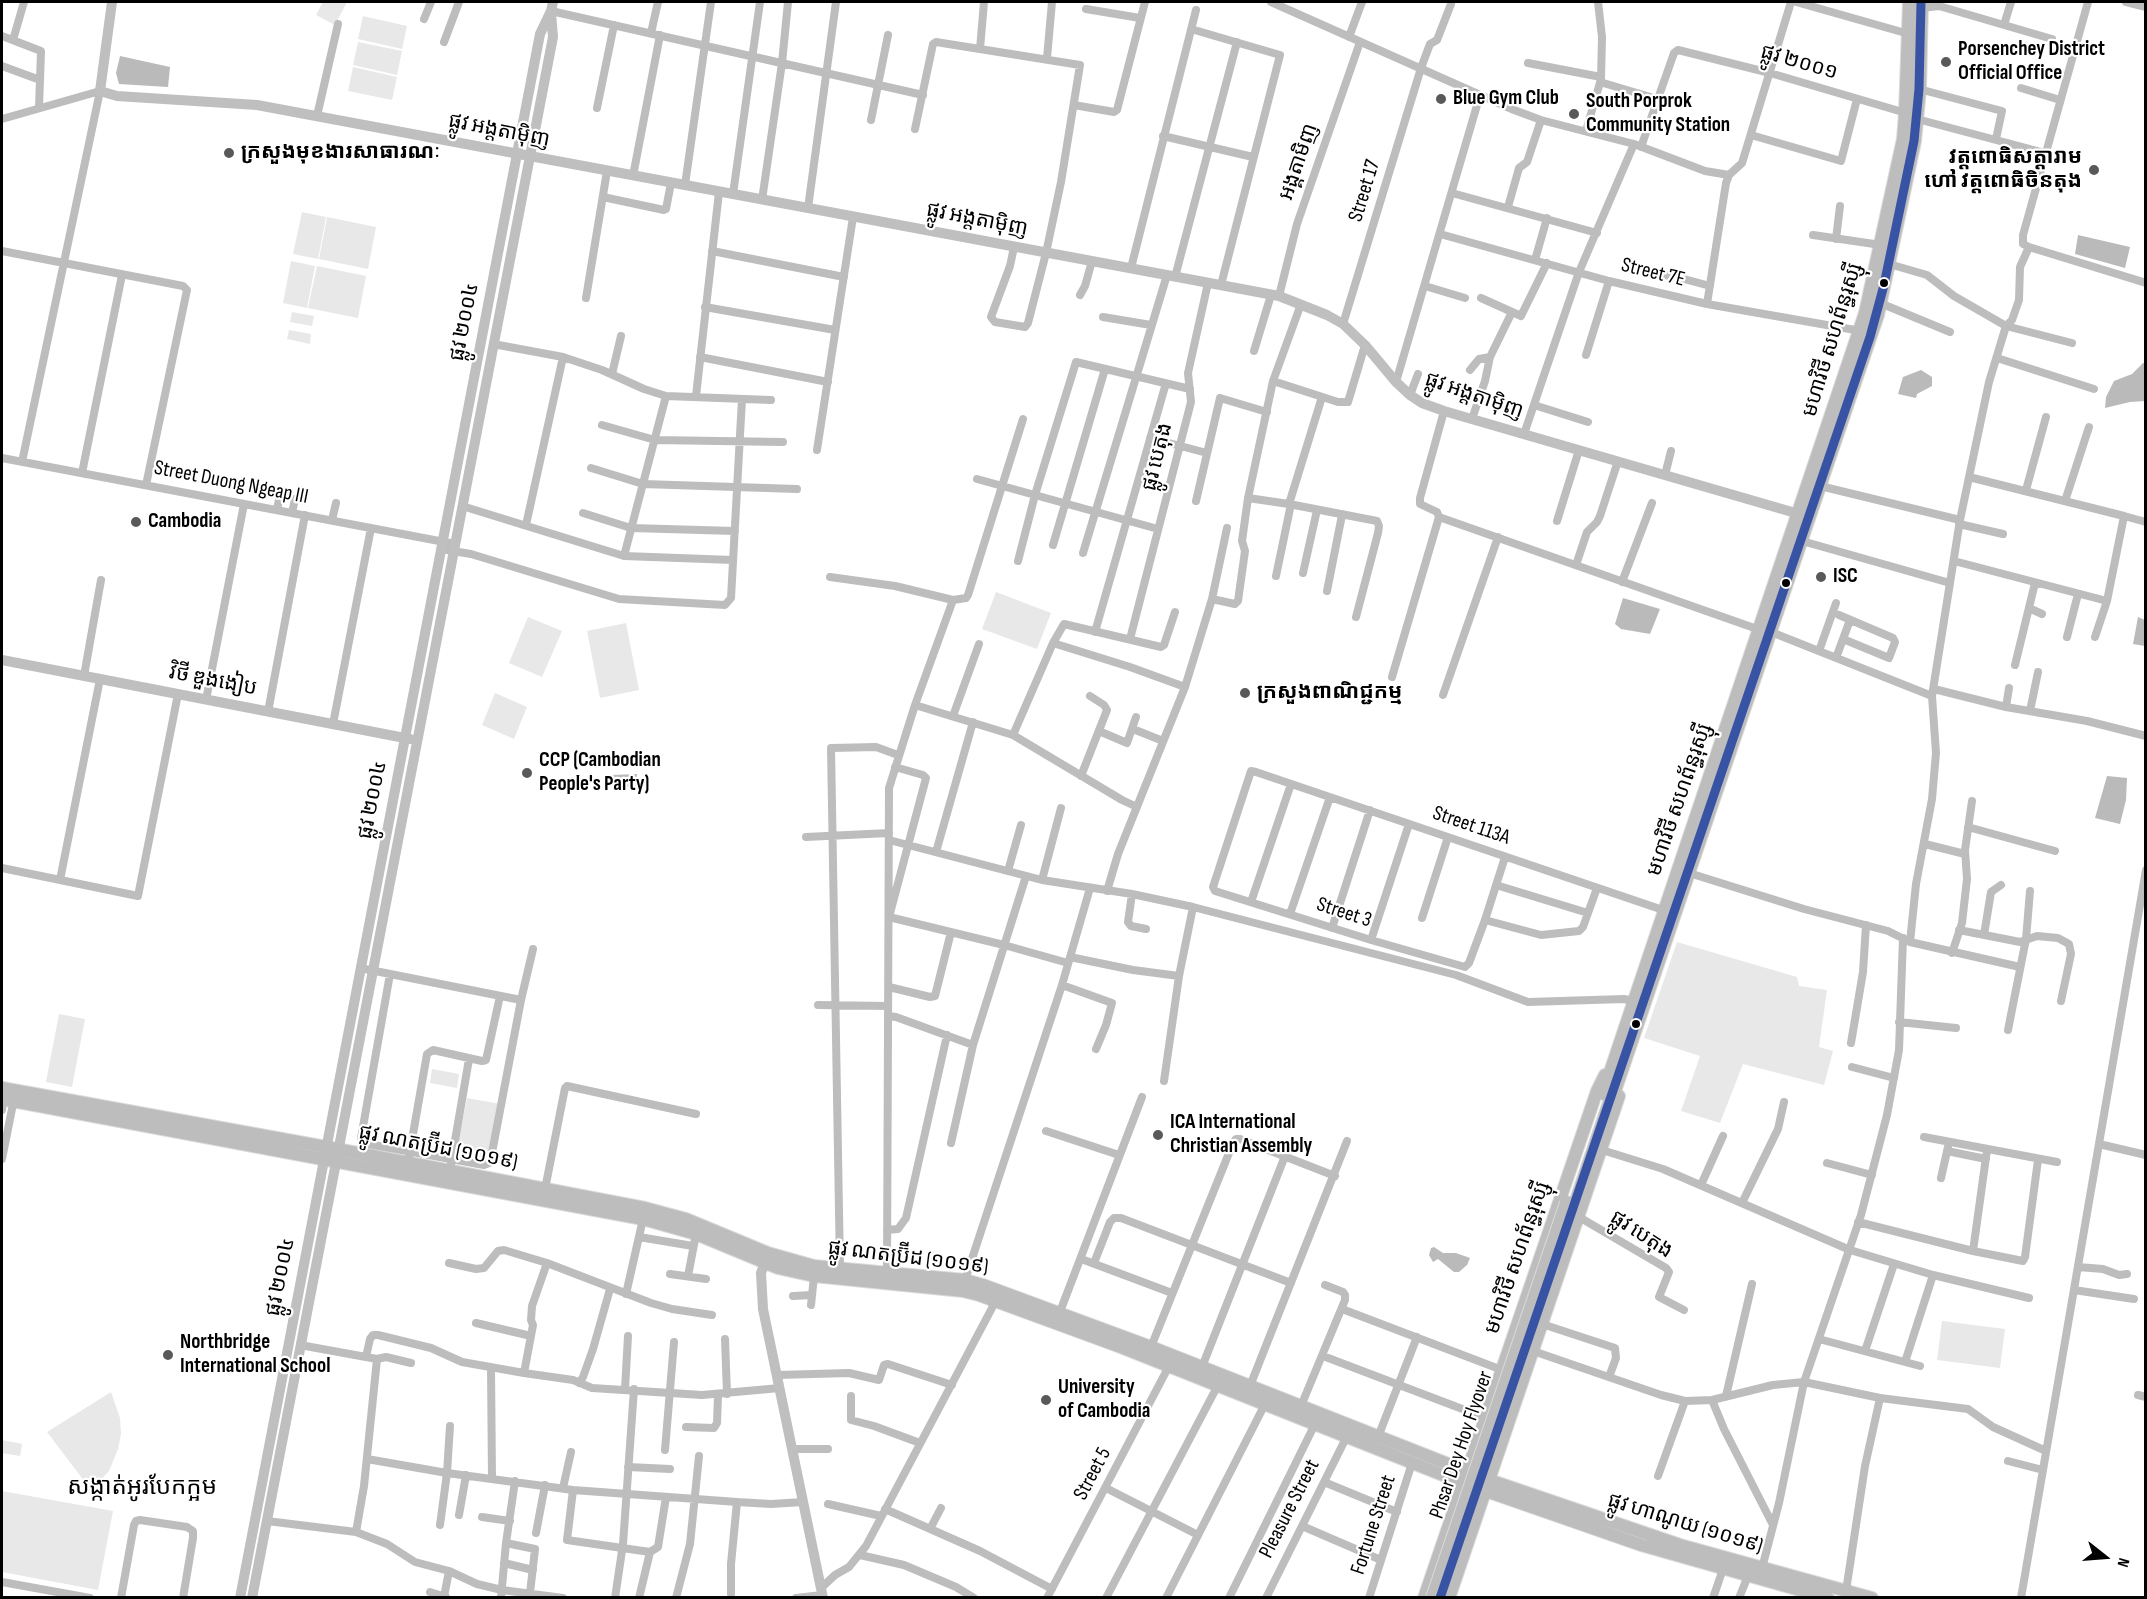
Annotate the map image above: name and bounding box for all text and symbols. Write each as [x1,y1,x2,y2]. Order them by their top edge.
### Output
place label: Porsenchey District Official Office [1958,37,2105,87]
street label: ផ្លូវ ២០០១ [1757,40,1841,86]
marker: Porsenchey District Official Office [1939,55,1953,69]
place label: Blue Gym Club [1453,86,1559,112]
place label: South Porprok Community Station [1586,89,1730,139]
marker: Blue Gym Club [1434,92,1448,106]
marker: South Porprok Community Station [1567,107,1581,121]
street label: ផ្លូវ អង្តតាម៉ិញ [446,109,552,153]
street label: អង្គតាមិញ [1274,120,1324,204]
place label: ក្រសួងមុខងារសាធារណៈ [241,140,440,166]
place label: វត្តពោធិសត្តារាម ហៅ វត្តពោធិចិនតុង [1924,145,2082,195]
marker: ក្រសួងមុខងារសាធារណៈ [222,146,236,160]
street label: Street 17 [1344,157,1386,225]
marker: វត្តពោធិសត្តារាម ហៅ វត្តពោធិចិនតុង [2087,163,2101,177]
street label: ផ្លូវ អង្តតាម៉ិញ [924,198,1030,242]
street label: Street 7E [1618,253,1688,293]
street label: មហាវិថី សហព័ន្ធរុស្ស៊ី [1798,260,1868,420]
unlabelled marker [1878,277,1890,289]
street label: ផ្លូវ ២០០៤ [445,281,485,363]
street label: ផ្លូវ អង្តតាម៉ិញ [1421,367,1527,425]
street label: ផ្លូវ បេតុង [1137,420,1179,494]
street label: Street Duong Ngeap III [152,456,310,510]
place label: Cambodia [148,509,221,535]
marker: Cambodia [129,515,143,529]
place label: ISC [1833,564,1858,590]
marker: ISC [1814,570,1828,584]
unlabelled marker [1780,577,1792,589]
street label: វិថី ឌួងងៀប [167,660,259,702]
place label: ក្រសួងពាណិជ្ជកម្ម [1257,680,1402,706]
marker: ក្រសួងពាណិជ្ជកម្ម [1238,686,1252,700]
street label: មហាវិថី សហព័ន្ធរុស្ស៊ី [1642,720,1718,880]
place label: CCP (Cambodian People's Party) [539,748,661,798]
street label: ផ្លូវ ២០០៤ [353,759,393,841]
marker: CCP (Cambodian People's Party) [520,766,534,780]
street label: Street 113A [1429,801,1513,851]
street label: Street 3 [1313,892,1375,934]
unlabelled marker [1630,1018,1642,1030]
place label: ICA International Christian Assembly [1170,1110,1312,1160]
street label: ផ្លូវ ណតប្រ៊ីដ (១០១៩) [356,1120,520,1176]
marker: ICA International Christian Assembly [1151,1128,1165,1142]
street label: មហាវិថី សហព័ន្ធរុស្ស៊ី [1480,1178,1556,1338]
street label: ផ្លូវ បេតុង [1605,1205,1677,1265]
street label: ផ្លូវ ២០០៤ [261,1236,301,1318]
street label: ផ្លូវ ណតប្រ៊ីដ (១០១៩) [826,1236,990,1280]
place label: Northbridge International School [180,1330,330,1380]
marker: Northbridge International School [161,1348,175,1362]
street label: Phsar Dey Hoy Flyover [1425,1368,1499,1522]
place label: University of Cambodia [1058,1375,1150,1425]
marker: University of Cambodia [1039,1393,1053,1407]
street label: Street 5 [1069,1443,1117,1505]
street label: Pleasure Street [1254,1455,1326,1563]
street label: Fortune Street [1346,1472,1402,1578]
district label: សង្កាត់អូរបែកក្អម [67,1474,217,1502]
street label: ផ្លូវ ហាណូយ (១០១៩) [1604,1488,1766,1560]
north arrow [2075,1527,2135,1587]
text: N [2112,1556,2133,1569]

